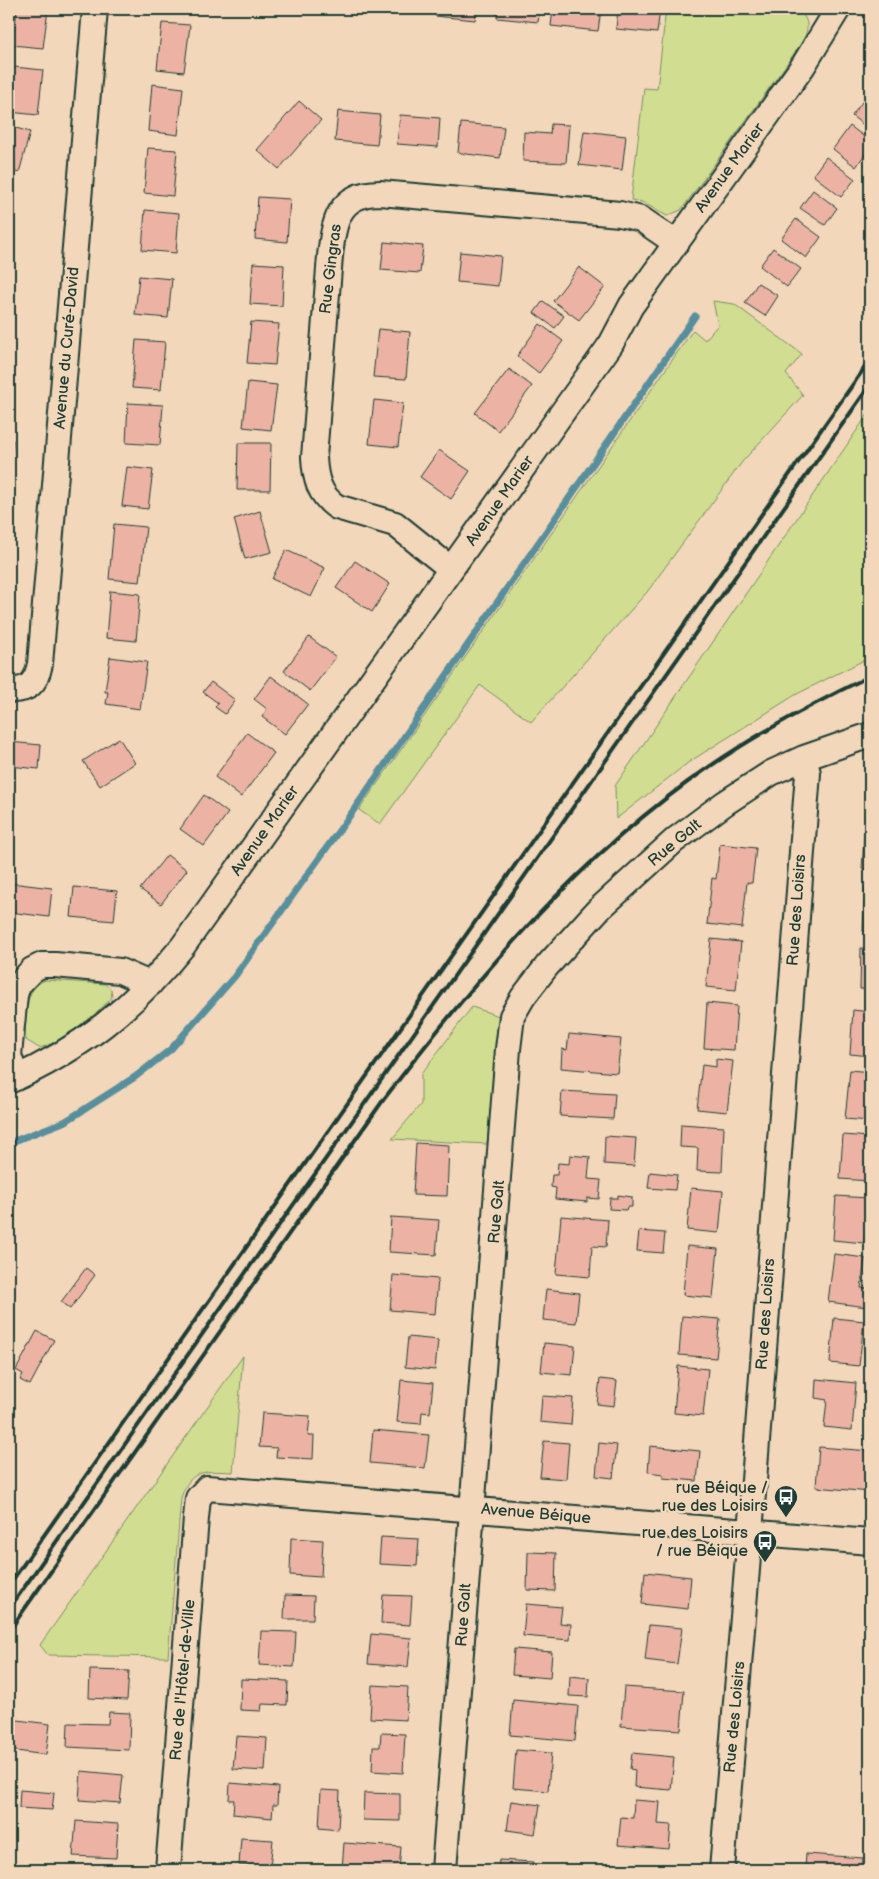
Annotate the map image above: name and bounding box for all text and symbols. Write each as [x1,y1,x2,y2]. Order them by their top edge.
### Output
street label: Avenue Marier [691,119,769,216]
street label: Rue Gingras [316,223,346,315]
street label: Avenue du Curé-David [50,266,84,430]
street label: Avenue Marier [462,452,538,550]
street label: Avenue Marier [227,782,303,880]
street label: Rue Galt [645,815,706,871]
street label: Rue des Loisirs [784,853,810,966]
street label: Rue Galt [485,1179,509,1245]
street label: Rue des Loisirs [753,1257,779,1370]
place label: rue Béique / rue des Loisirs [662,1479,768,1516]
bus stop icon: rue Béique / rue des Loisirs [773,1484,799,1518]
street label: Avenue Béique [480,1500,592,1528]
place label: rue des Loisirs / rue Béique [642,1524,748,1561]
bus stop icon: rue des Loisirs / rue Béique [752,1529,778,1563]
street label: Rue Galt [452,1583,476,1647]
street label: Rue de l'Hôtel-de-Ville [166,1598,200,1761]
street label: Rue des Loisirs [721,1660,749,1774]

